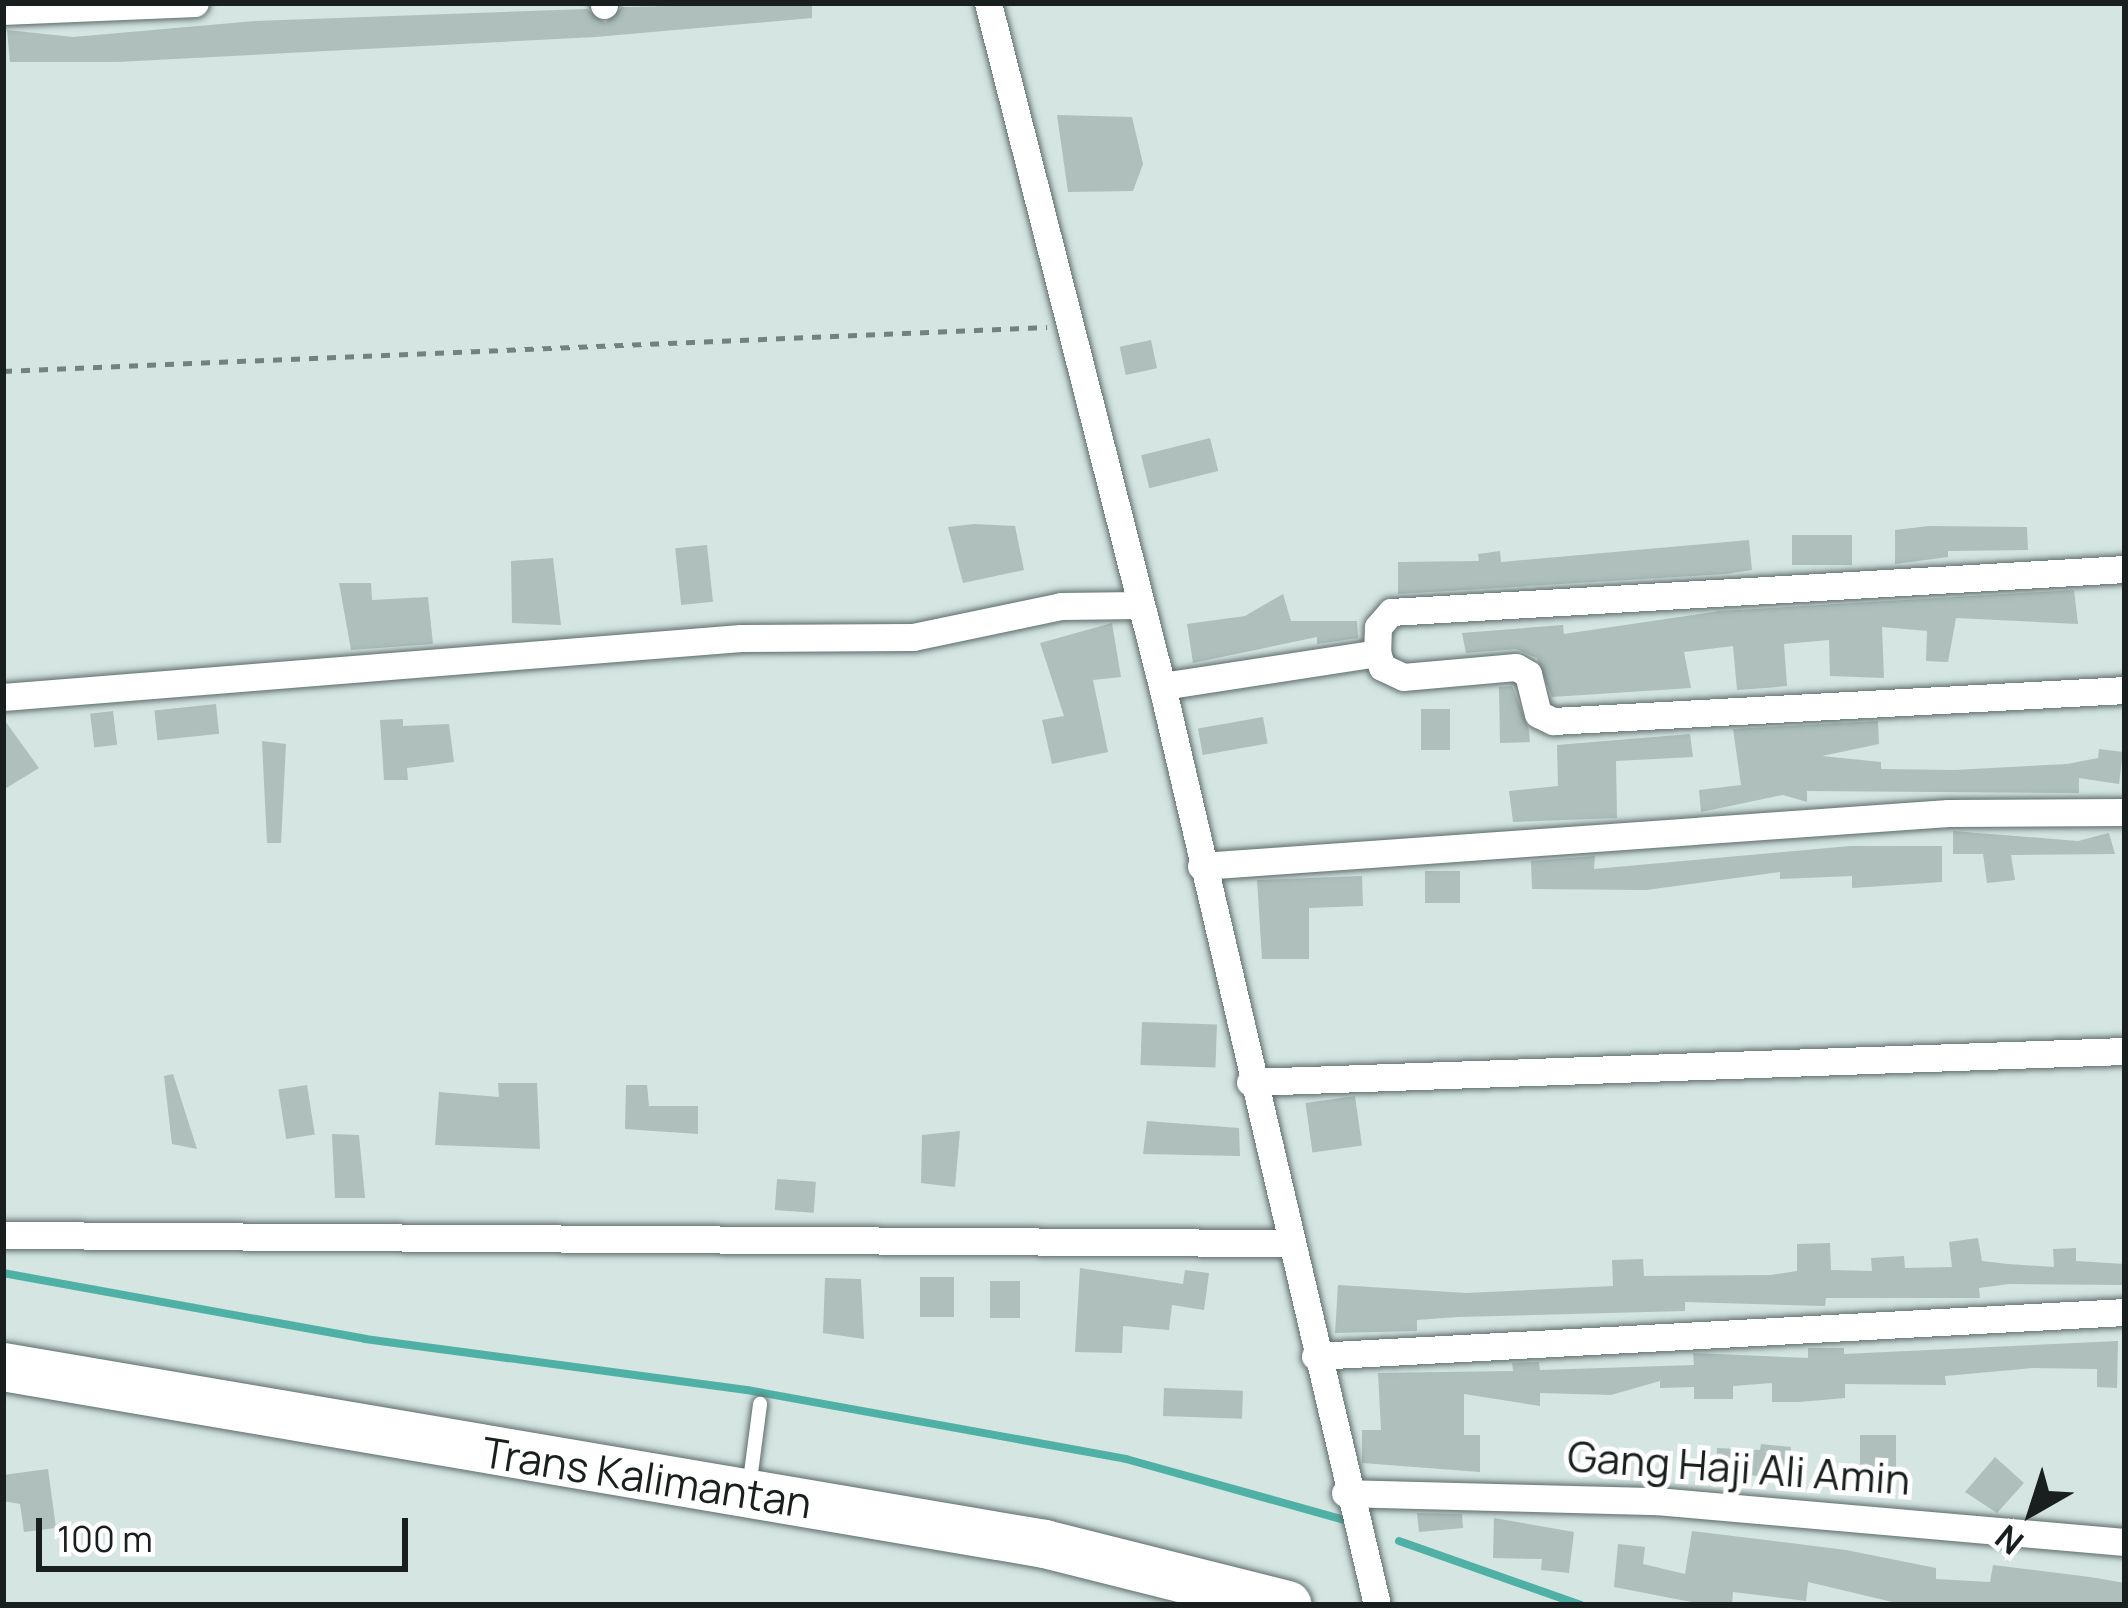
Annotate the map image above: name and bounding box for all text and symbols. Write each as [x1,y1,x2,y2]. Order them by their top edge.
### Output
street label: Trans Kalimantan [479,1426,815,1528]
street label: Gang Haji Ali Amin [1566,1430,1912,1504]
north arrow [1972,1452,2092,1572]
scale bar [42,1494,414,1568]
text: 100 m [57,1514,153,1563]
text: N [1986,1515,2032,1565]

